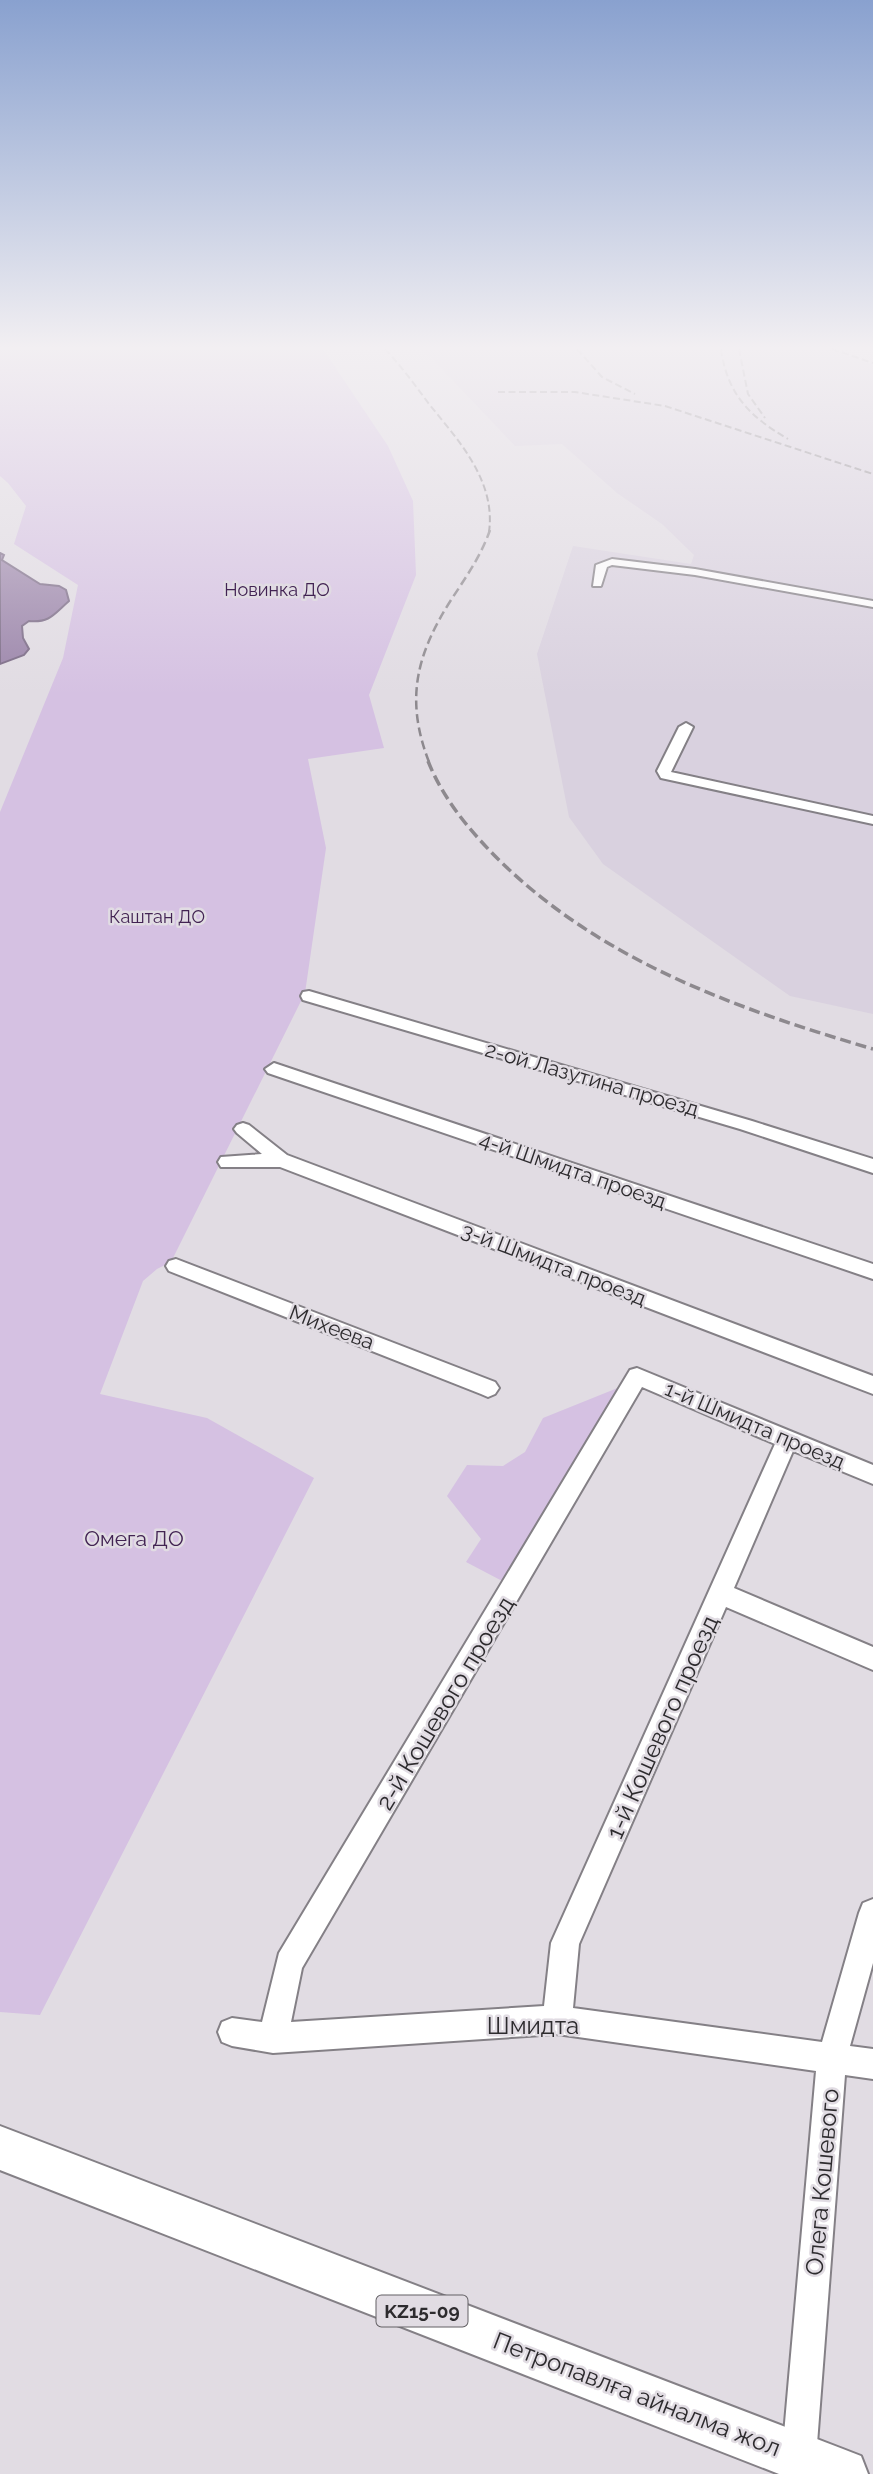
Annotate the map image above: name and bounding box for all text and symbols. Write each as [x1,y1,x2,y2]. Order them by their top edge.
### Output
park label: Новинка ДО [224,579,330,600]
park label: Каштан ДО [109,906,205,927]
street label: 2-ой Лазутина проезд [482,1037,702,1121]
street label: 4-й Шмидта проезд [476,1126,670,1214]
street label: 3-й Шмидта проезд [458,1217,650,1311]
street label: Михеева [286,1299,378,1355]
street label: 1-й Шмидта проезд [661,1376,849,1474]
park label: Омега ДО [84,1526,184,1551]
street label: 2-й Кошевого проезд [370,1591,520,1815]
street label: 1-й Кошевого проезд [600,1611,724,1843]
street label: Шмидта [487,2011,579,2040]
street label: Олега Кошевого [799,2087,845,2277]
road number: KZ15-09 [376,2296,467,2326]
street label: Петропавлға айналма жол [489,2326,785,2462]

